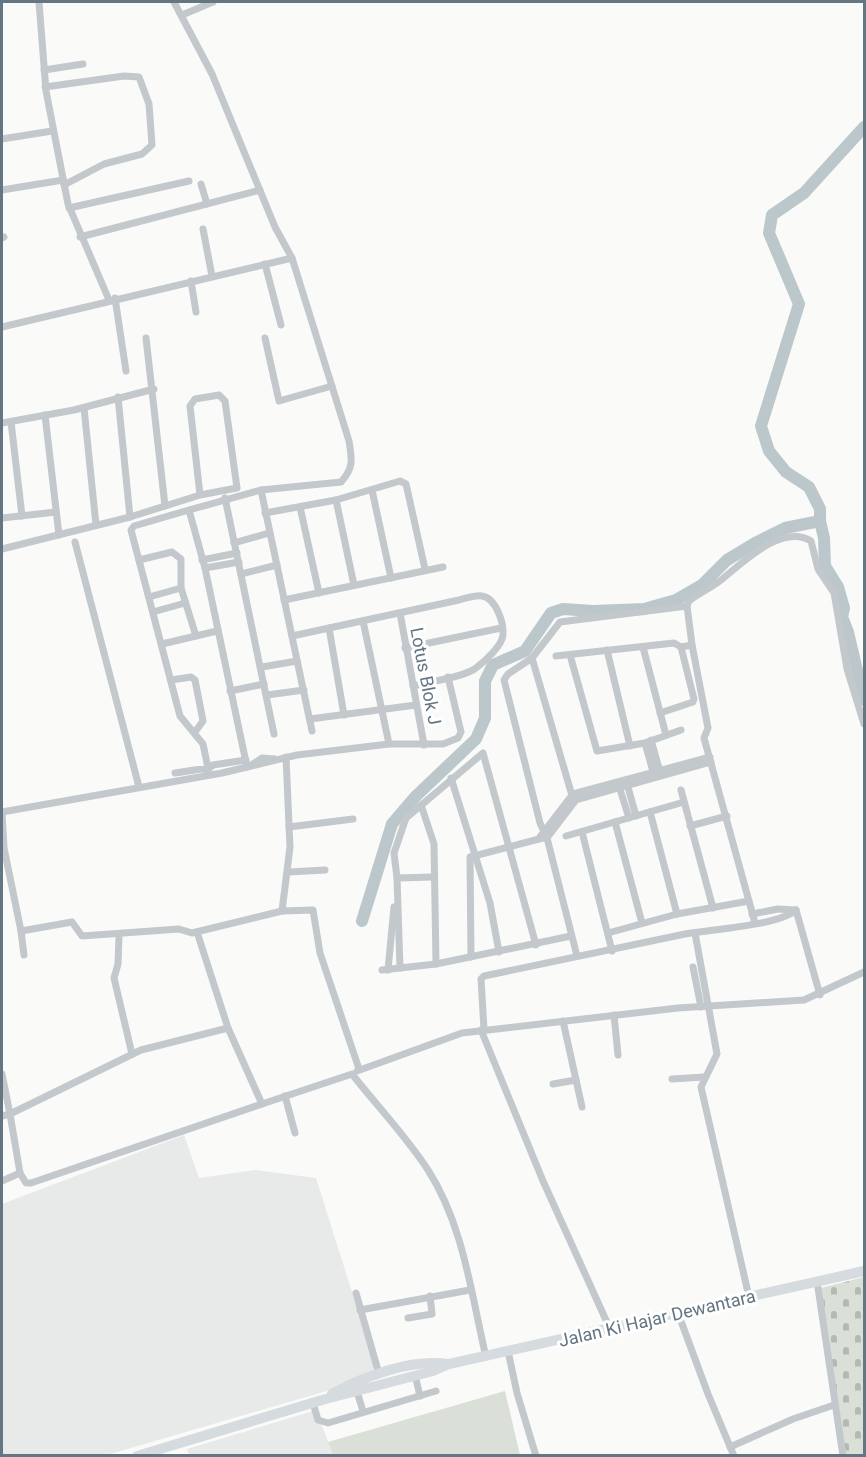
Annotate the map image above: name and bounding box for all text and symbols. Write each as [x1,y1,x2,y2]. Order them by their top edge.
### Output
street label: Lotus Blok J [406,625,446,727]
street label: Jalan Ki Hajar Dewantara [556,1285,758,1351]

